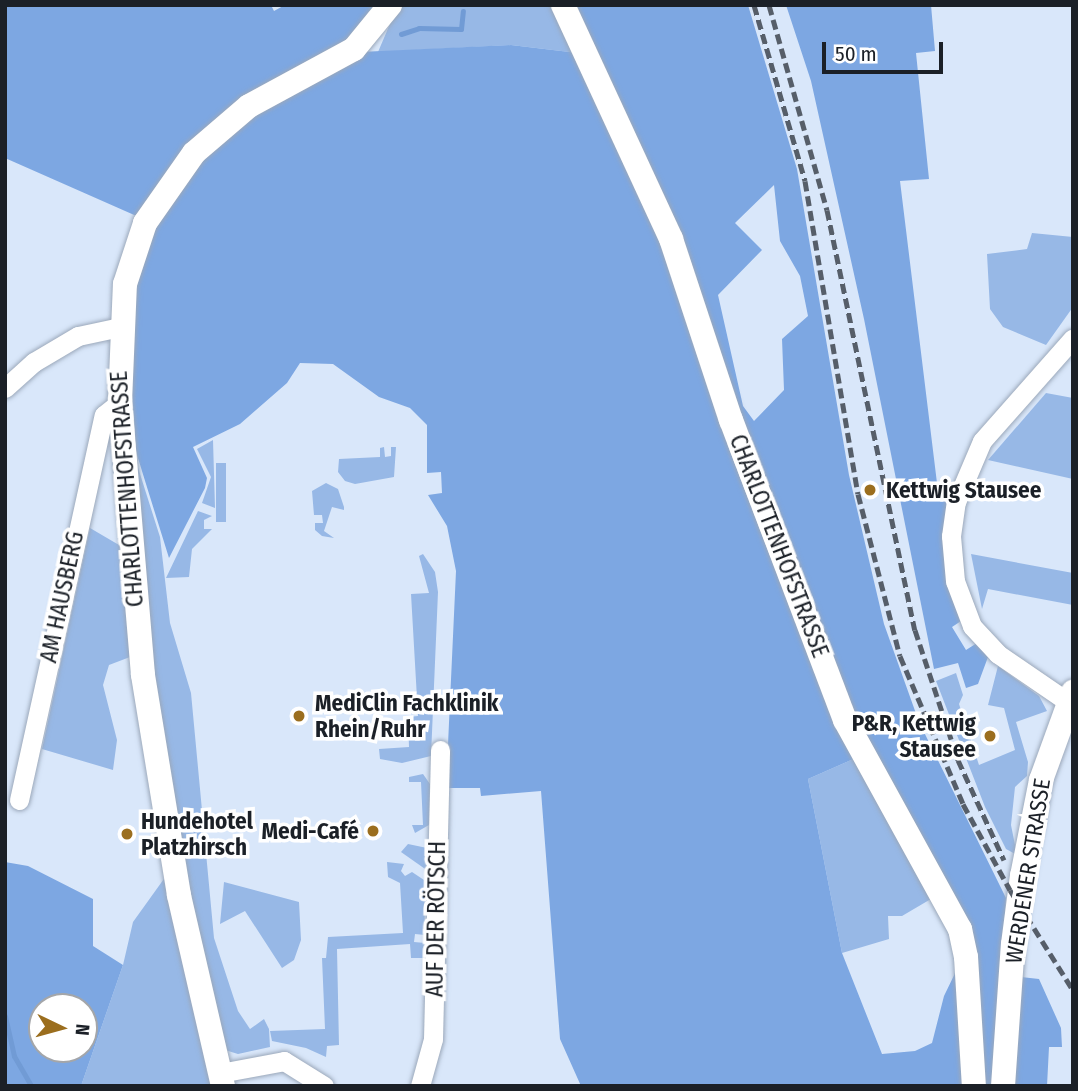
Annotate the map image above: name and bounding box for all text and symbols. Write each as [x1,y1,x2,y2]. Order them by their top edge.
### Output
scale bar [826,28,947,72]
text: 50 m [835,41,877,67]
street label: CHARLOTTENHOFSTRASSE [105,370,149,608]
street label: CHARLOTTENHOFSTRASSE [724,431,834,661]
place label: Kettwig Stausee [886,476,1041,504]
marker: Kettwig Stausee [860,480,880,500]
street label: AM HAUSBERG [35,529,89,665]
place label: MediClin Fachklinik Rhein/Ruhr [315,689,499,743]
marker: MediClin Fachklinik Rhein/Ruhr [289,706,309,726]
place label: P&R, Kettwig Stausee [852,709,976,763]
marker: P&R, Kettwig Stausee [982,728,998,744]
street label: WERDENER STRASSE [1000,777,1056,965]
place label: Hundehotel Platzhirsch [141,807,253,861]
place label: Medi-Café [261,817,359,845]
marker: Medi-Café [365,823,381,839]
marker: Hundehotel Platzhirsch [119,826,135,842]
street label: AUF DER RÖTSCH [421,841,451,997]
north arrow [28,993,98,1063]
text: N [70,1023,94,1036]

